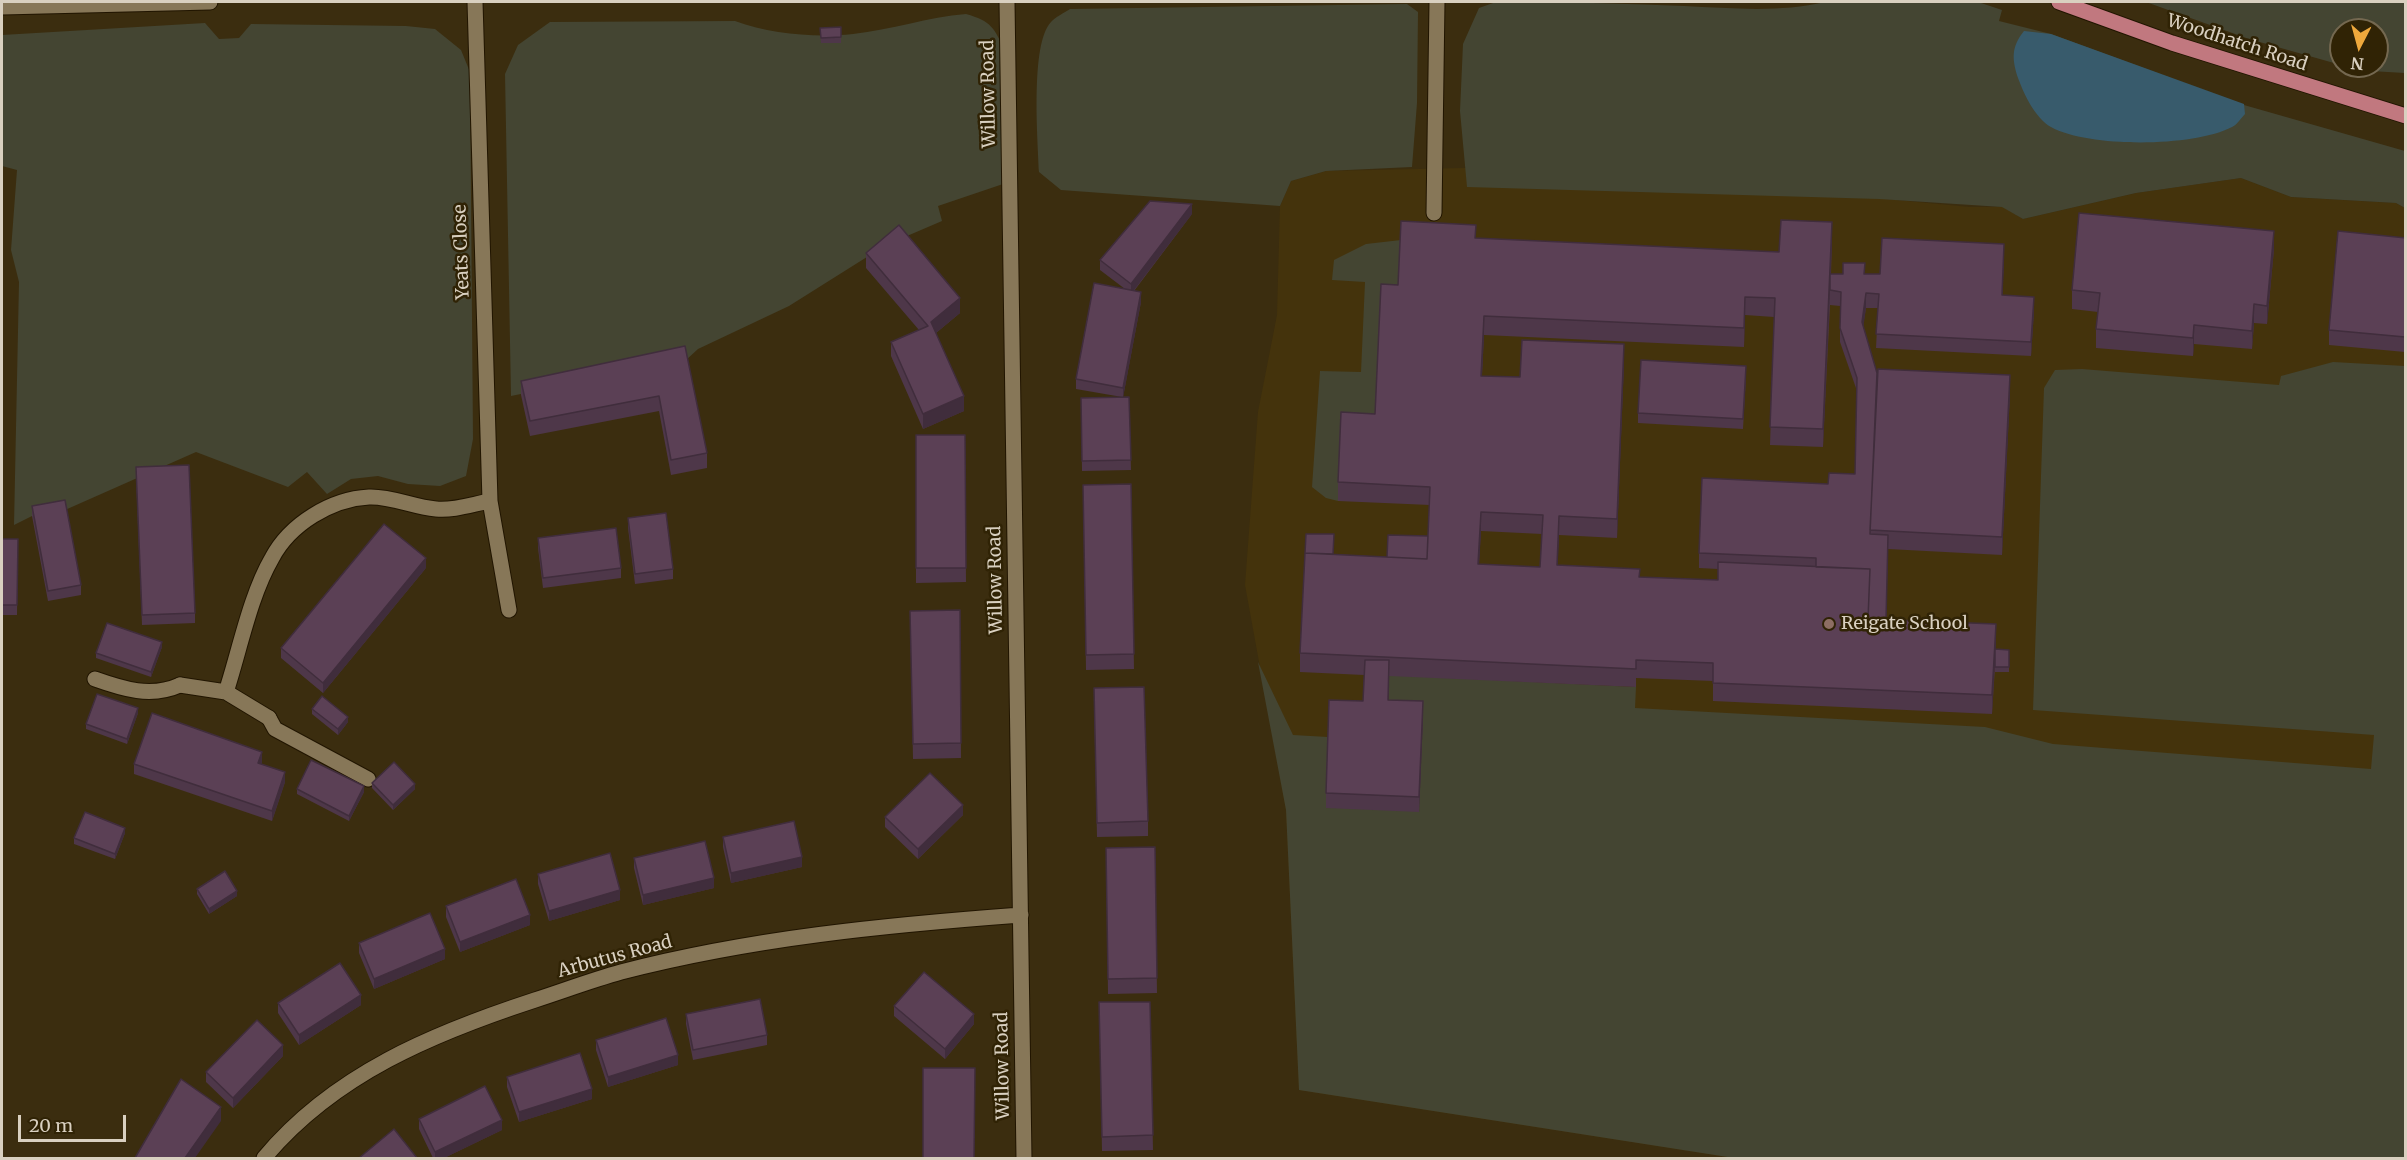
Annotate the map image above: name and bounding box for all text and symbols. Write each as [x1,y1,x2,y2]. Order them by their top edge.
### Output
street label: Woodhatch Road [2164,10,2310,76]
north arrow [2329,18,2389,78]
street label: Willow Road [977,40,1001,148]
text: N [2350,53,2365,75]
street label: Yeats Close [450,204,474,300]
street label: Willow Road [984,526,1008,634]
place label: Reigate School [1841,613,1968,635]
marker: Reigate School [1822,617,1836,631]
street label: Arbutus Road [555,931,675,983]
street label: Willow Road [991,1012,1015,1120]
scale bar [21,1103,129,1141]
text: 20 m [29,1114,73,1137]

